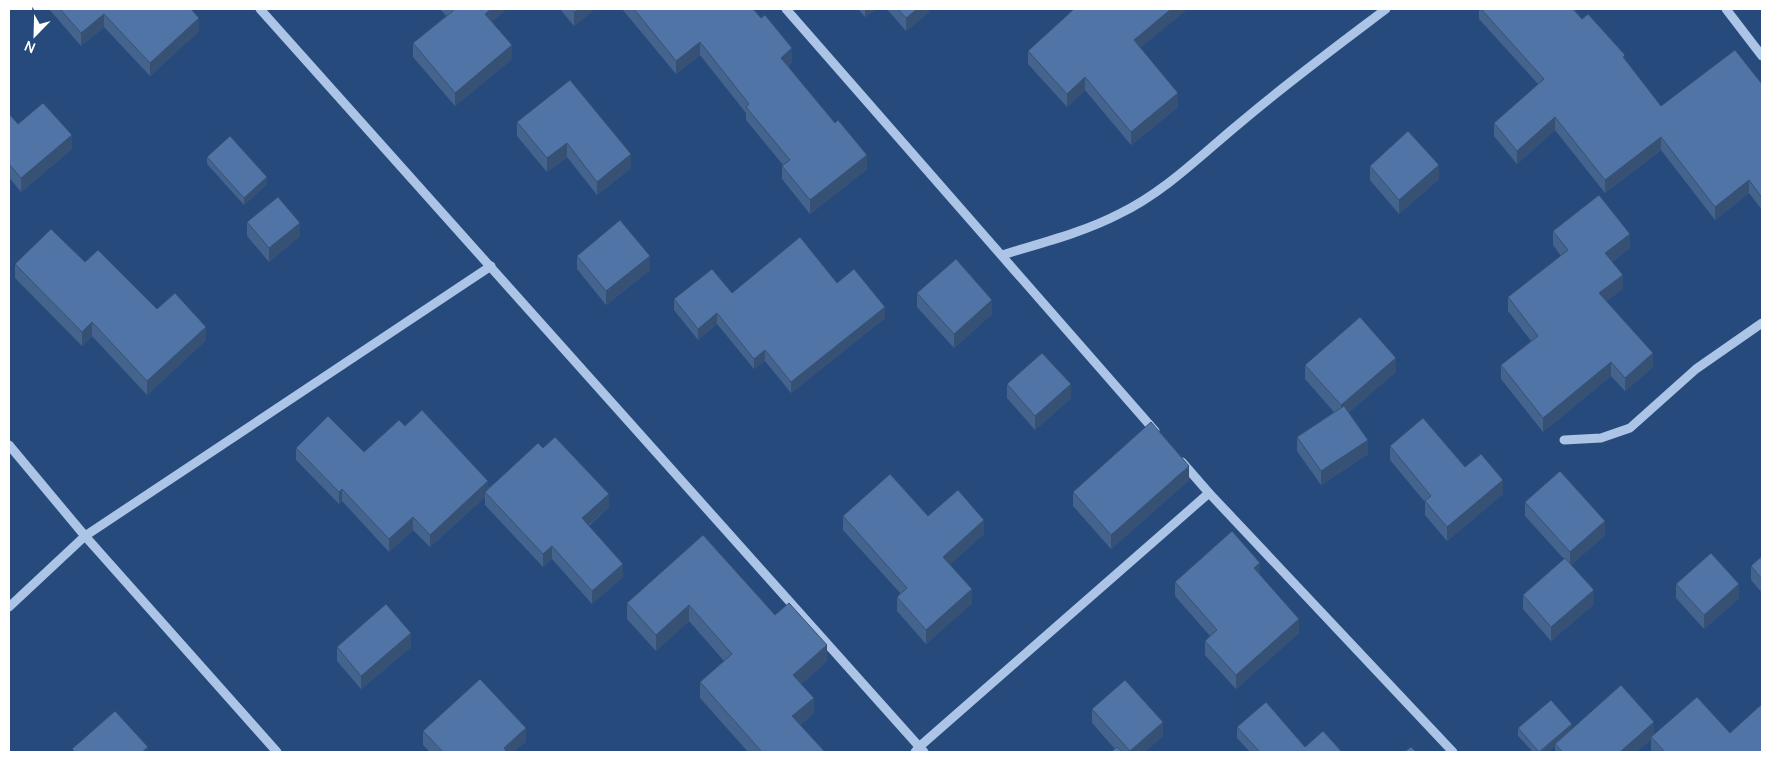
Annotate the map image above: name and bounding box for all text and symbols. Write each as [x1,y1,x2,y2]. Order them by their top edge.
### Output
north arrow [10,10,60,60]
text: N [21,37,38,58]

